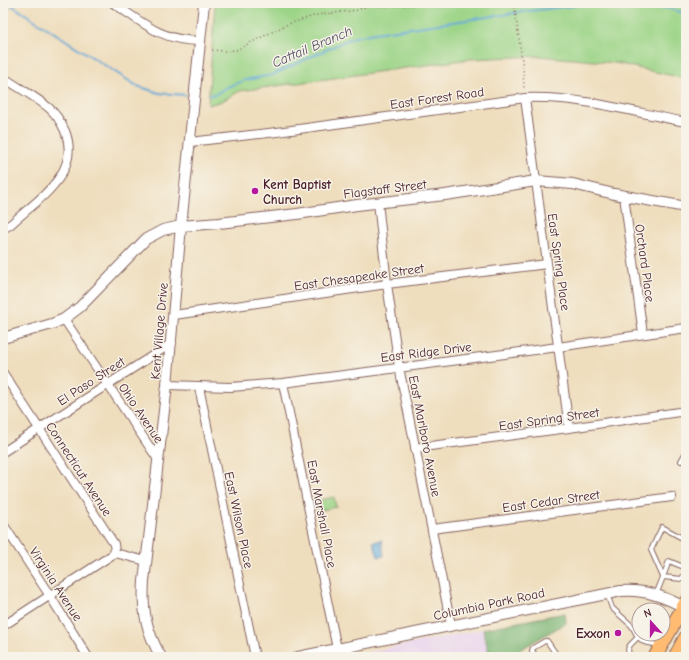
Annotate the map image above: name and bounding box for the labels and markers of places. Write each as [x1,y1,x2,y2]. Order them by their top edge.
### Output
place label: Kent Baptist Church [263,177,332,207]
marker: Kent Baptist Church [250,186,260,196]
place label: Exxon [576,626,610,641]
marker: Exxon [613,628,623,638]

